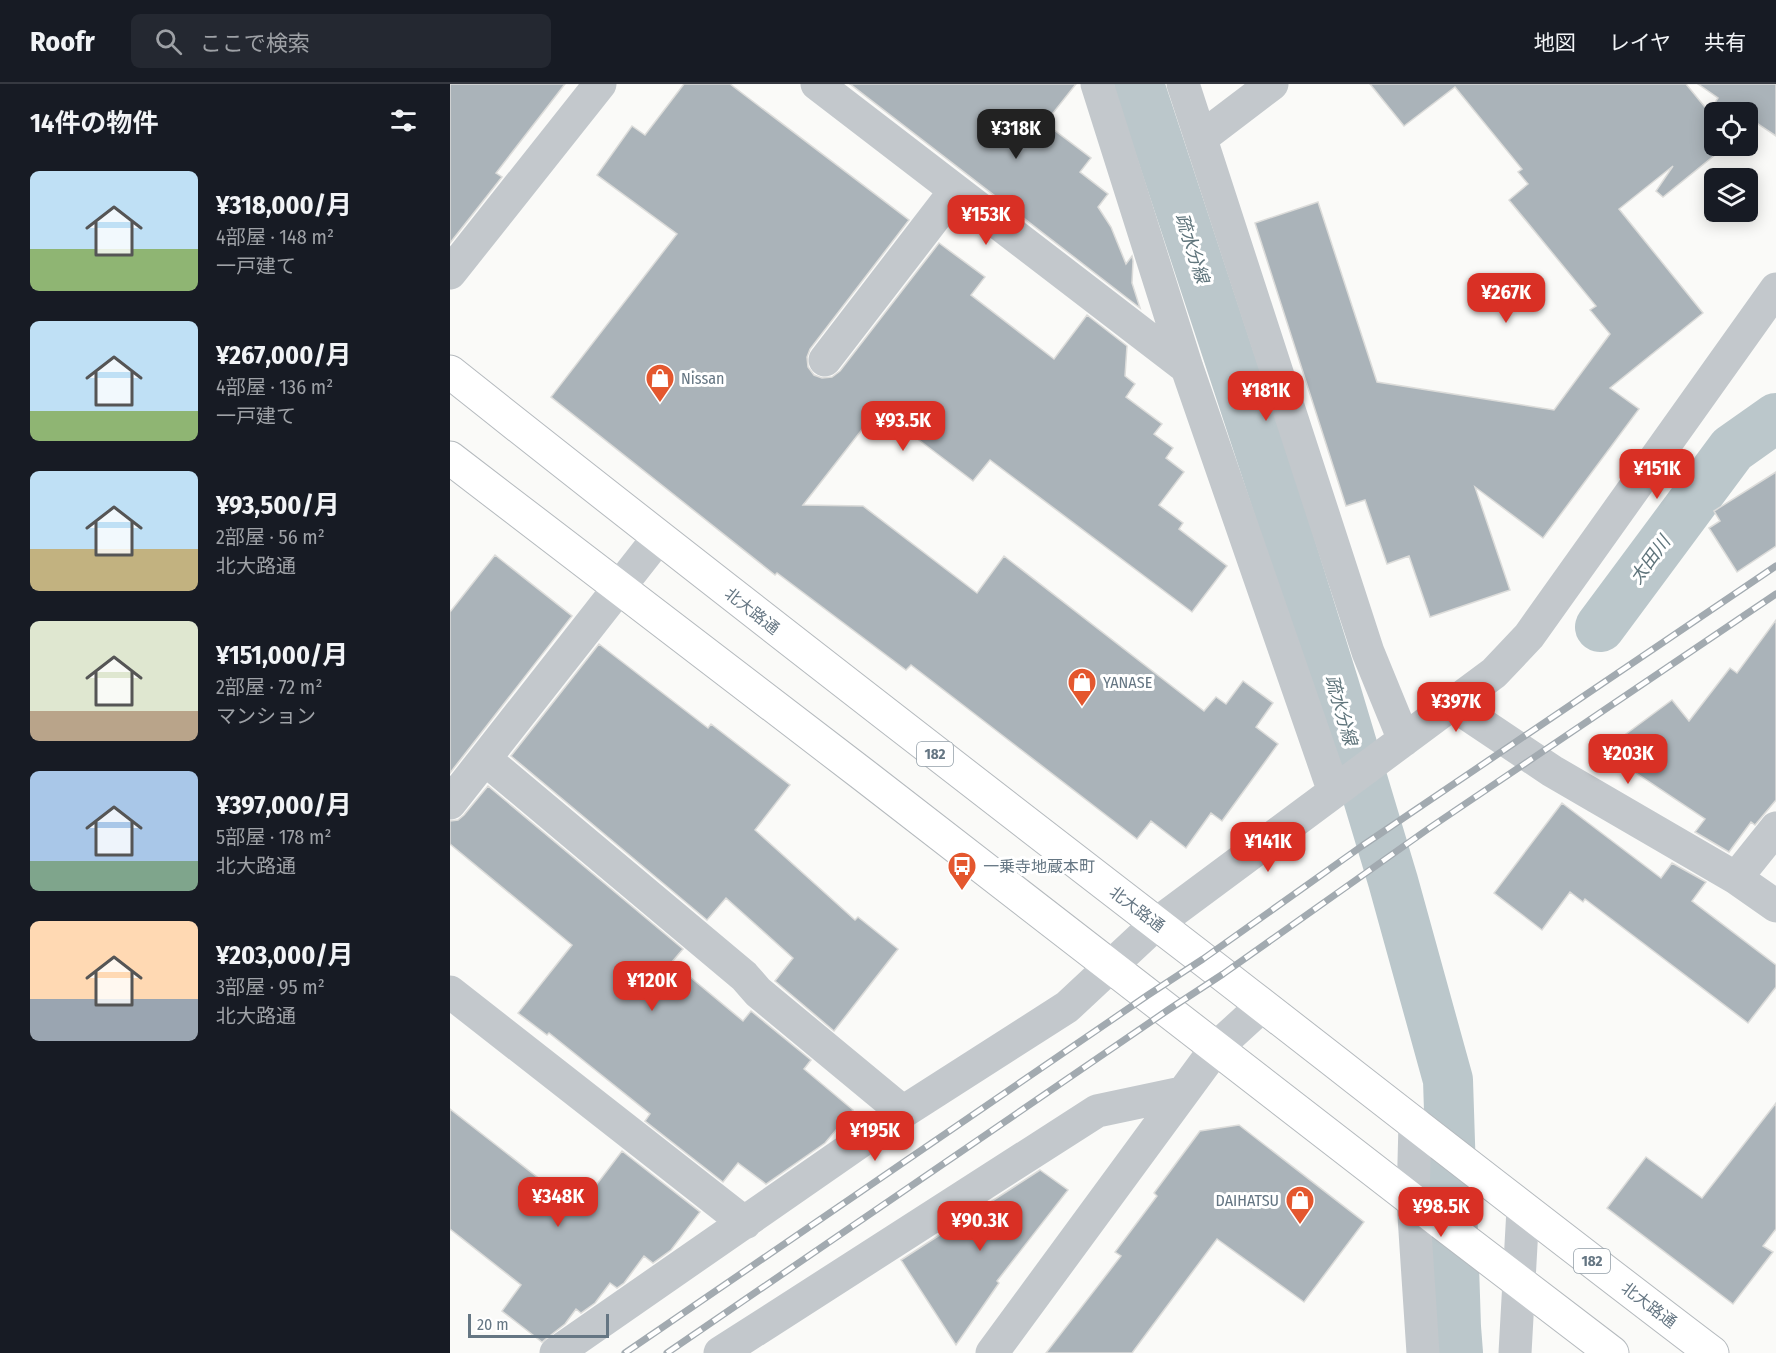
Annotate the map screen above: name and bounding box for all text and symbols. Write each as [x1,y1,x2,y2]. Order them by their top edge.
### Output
search box [131,14,551,68]
text: Roofr [30,25,95,58]
icon: search [152,25,185,58]
text: ここで検索 [200,30,310,57]
text: 地図 [1534,30,1576,56]
text: レイヤ [1609,30,1671,56]
text: 共有 [1704,30,1746,56]
map controls [1704,102,1758,222]
button: locate [1704,102,1758,156]
icon: filters [387,104,420,137]
text: 14件の物件 [30,108,158,139]
pin: ¥318K [974,109,1058,160]
text: ¥318K [991,116,1041,140]
button: layers [1704,168,1758,222]
text: ¥318,000/月 [216,190,352,221]
icon: home [78,195,150,267]
pin: ¥153K [944,195,1028,246]
text: ¥153K [962,202,1010,226]
water label: 疏水分線 [1170,210,1214,288]
text: 4部屋 · 148 m² [216,225,334,249]
text: 一戸建て [216,254,296,278]
pin: ¥267K [1464,273,1548,324]
text: ¥267K [1481,280,1531,304]
text: ¥267,000/月 [216,340,352,371]
icon: home [78,345,150,417]
shop icon: Nissan [644,362,676,404]
place label: Nissan [681,369,724,388]
pin: ¥181K [1224,371,1308,422]
text: 4部屋 · 136 m² [216,375,333,399]
text: ¥181K [1242,378,1290,402]
pin: ¥93.5K [854,401,952,452]
text: 一戸建て [216,404,296,428]
text: ¥93.5K [875,408,931,432]
pin: ¥151K [1615,449,1699,500]
text: ¥151K [1633,456,1681,480]
text: ¥93,500/月 [216,490,340,521]
icon: home [78,495,150,567]
text: 2部屋 · 56 m² [216,525,325,549]
water label: 太田川 [1625,530,1676,588]
text: 北大路通 [216,554,296,578]
street label: 北大路通 [721,584,783,638]
text: ¥151,000/月 [216,640,348,671]
icon: home [78,645,150,717]
shop icon: YANASE [1066,666,1098,708]
water label: 疏水分線 [1321,672,1362,750]
place label: YANASE [1103,673,1152,692]
text: 2部屋 · 72 m² [216,675,322,699]
pin: ¥397K [1414,682,1498,733]
text: ¥397K [1431,689,1481,713]
text: マンション [216,704,316,728]
pin: ¥203K [1586,734,1670,785]
text: ¥203K [1602,741,1654,765]
road number: 182 [917,742,953,766]
text: ¥397,000/月 [216,790,352,821]
icon: home [78,795,150,867]
pin: ¥141K [1226,822,1310,873]
text: 5部屋 · 178 m² [216,825,332,849]
text: ¥141K [1244,829,1292,853]
bus stop icon: 一乗寺地蔵本町 [946,850,978,892]
text: 北大路通 [216,854,296,878]
place label: 一乗寺地蔵本町 [983,857,1095,876]
street label: 北大路通 [1106,882,1168,936]
text: ¥203,000/月 [216,940,354,971]
icon: home [78,945,150,1017]
pin: ¥120K [610,961,694,1012]
text: ¥120K [627,968,677,992]
text: 3部屋 · 95 m² [216,975,325,999]
text: 北大路通 [216,1004,296,1028]
pin: ¥195K [833,1111,917,1162]
text: ¥195K [850,1118,900,1142]
pin: ¥348K [516,1177,600,1228]
text: ¥348K [532,1184,584,1208]
shop icon: DAIHATSU [1284,1184,1316,1226]
pin: ¥98.5K [1392,1187,1490,1238]
place label: DAIHATSU [1216,1191,1279,1210]
text: ¥98.5K [1412,1194,1470,1218]
pin: ¥90.3K [931,1201,1029,1252]
text: ¥90.3K [951,1208,1009,1232]
road number: 182 [1574,1249,1610,1273]
street label: 北大路通 [1618,1278,1680,1332]
scale bar [468,1311,609,1338]
text: 20 m [477,1315,508,1334]

